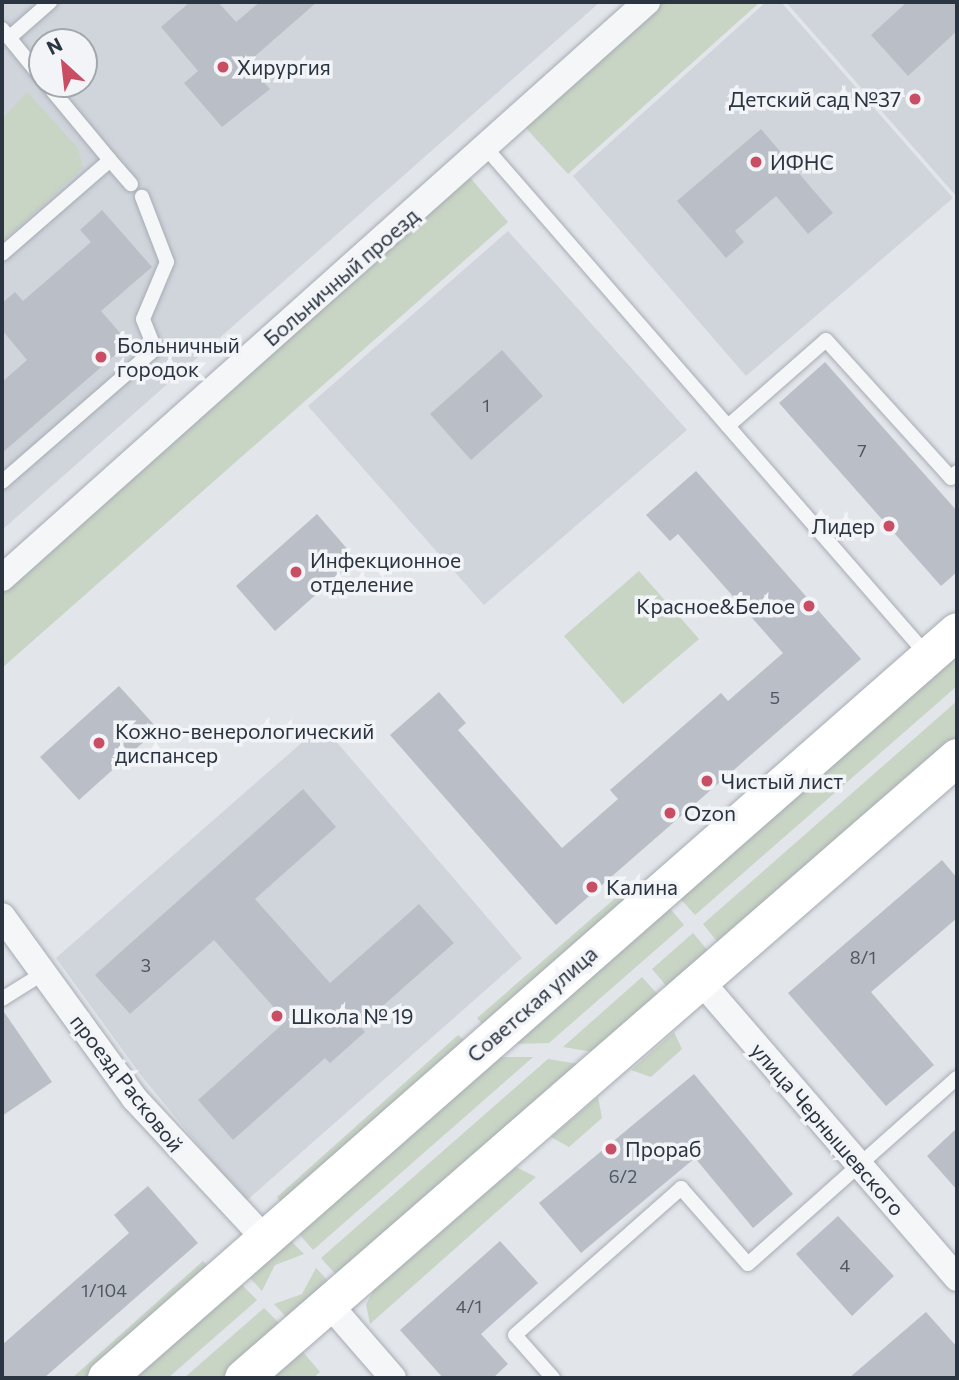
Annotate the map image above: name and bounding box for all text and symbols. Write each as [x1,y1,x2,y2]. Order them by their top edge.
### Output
north arrow [28,28,98,98]
text: N [43,32,66,59]
place label: Хирургия [237,54,331,80]
marker: Хирургия [215,59,231,75]
place label: Детский сад №37 [729,86,901,112]
marker: Детский сад №37 [907,91,923,107]
place label: ИФНС [770,149,834,175]
marker: ИФНС [748,154,764,170]
street label: Больничный проезд [258,203,424,351]
place label: Больничный городок [117,332,240,382]
marker: Больничный городок [91,347,111,367]
house number: 1 [482,394,490,416]
house number: 7 [857,439,867,461]
place label: Лидер [812,513,875,539]
marker: Лидер [881,518,897,534]
place label: Инфекционное отделение [310,547,461,597]
marker: Инфекционное отделение [288,564,304,580]
place label: Красное&Белое [636,593,795,619]
marker: Красное&Белое [801,598,817,614]
house number: 5 [770,686,780,708]
place label: Кожно-венерологический диспансер [115,718,374,768]
marker: Кожно-венерологический диспансер [89,733,109,753]
place label: Чистый лист [721,768,843,794]
marker: Чистый лист [699,773,715,789]
place label: Ozon [684,800,736,826]
marker: Ozon [662,805,678,821]
place label: Калина [606,874,678,900]
marker: Калина [584,879,600,895]
street label: Советская улица [462,941,602,1067]
house number: 8/1 [850,946,876,968]
house number: 3 [141,954,151,976]
place label: Школа № 19 [291,1003,413,1029]
marker: Школа № 19 [269,1008,285,1024]
street label: проезд Расковой [65,1009,189,1157]
street label: улица Чернышевского [746,1037,910,1221]
place label: Прораб [625,1136,701,1162]
marker: Прораб [603,1141,619,1157]
house number: 6/2 [609,1165,637,1187]
house number: 4 [840,1254,850,1276]
house number: 1/104 [81,1279,127,1301]
house number: 4/1 [456,1295,482,1317]

